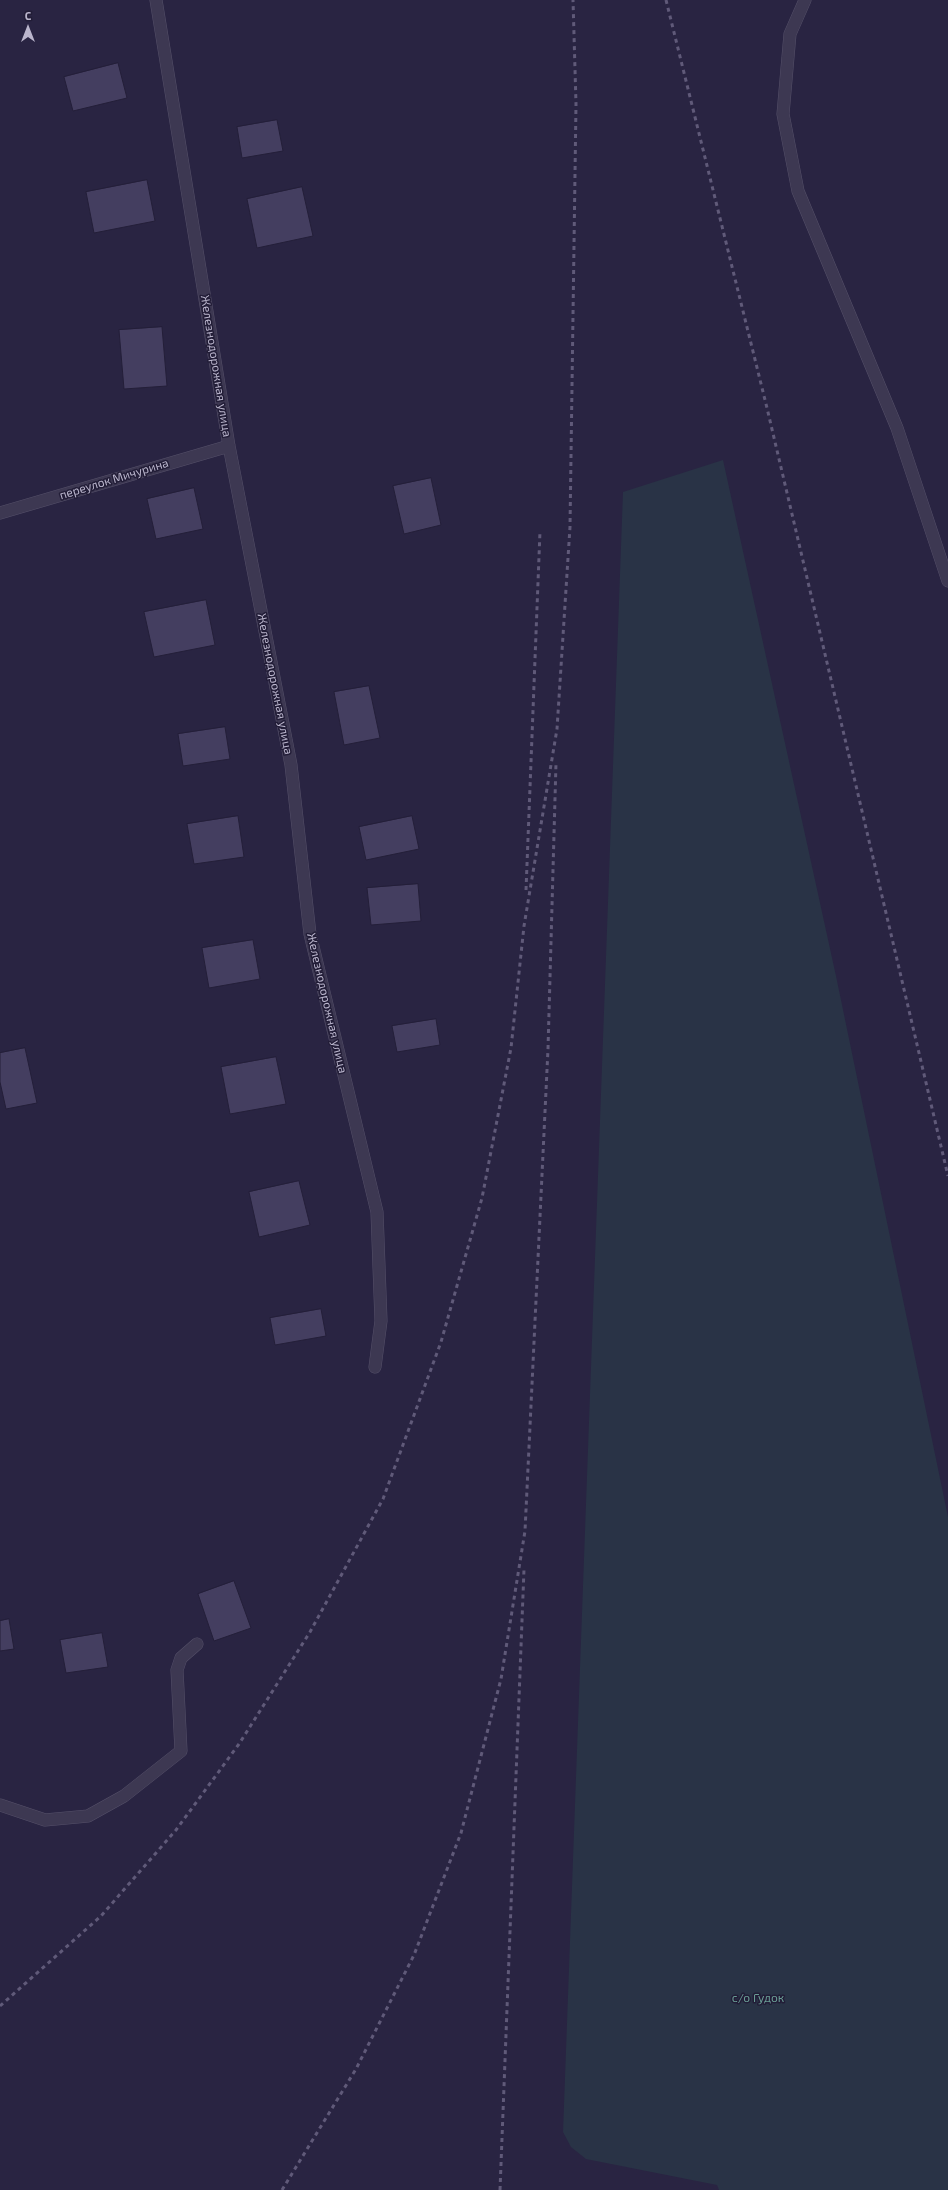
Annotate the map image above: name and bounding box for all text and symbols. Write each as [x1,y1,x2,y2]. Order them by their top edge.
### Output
north arrow [8,8,48,48]
text: С [25,9,31,22]
street label: Железнодорожная улица [198,294,234,438]
street label: переулок Мичурина [58,456,170,502]
street label: Железнодорожная улица [254,612,296,756]
street label: Железнодорожная улица [304,931,350,1075]
park label: с/о Гудок [732,1991,784,2005]

